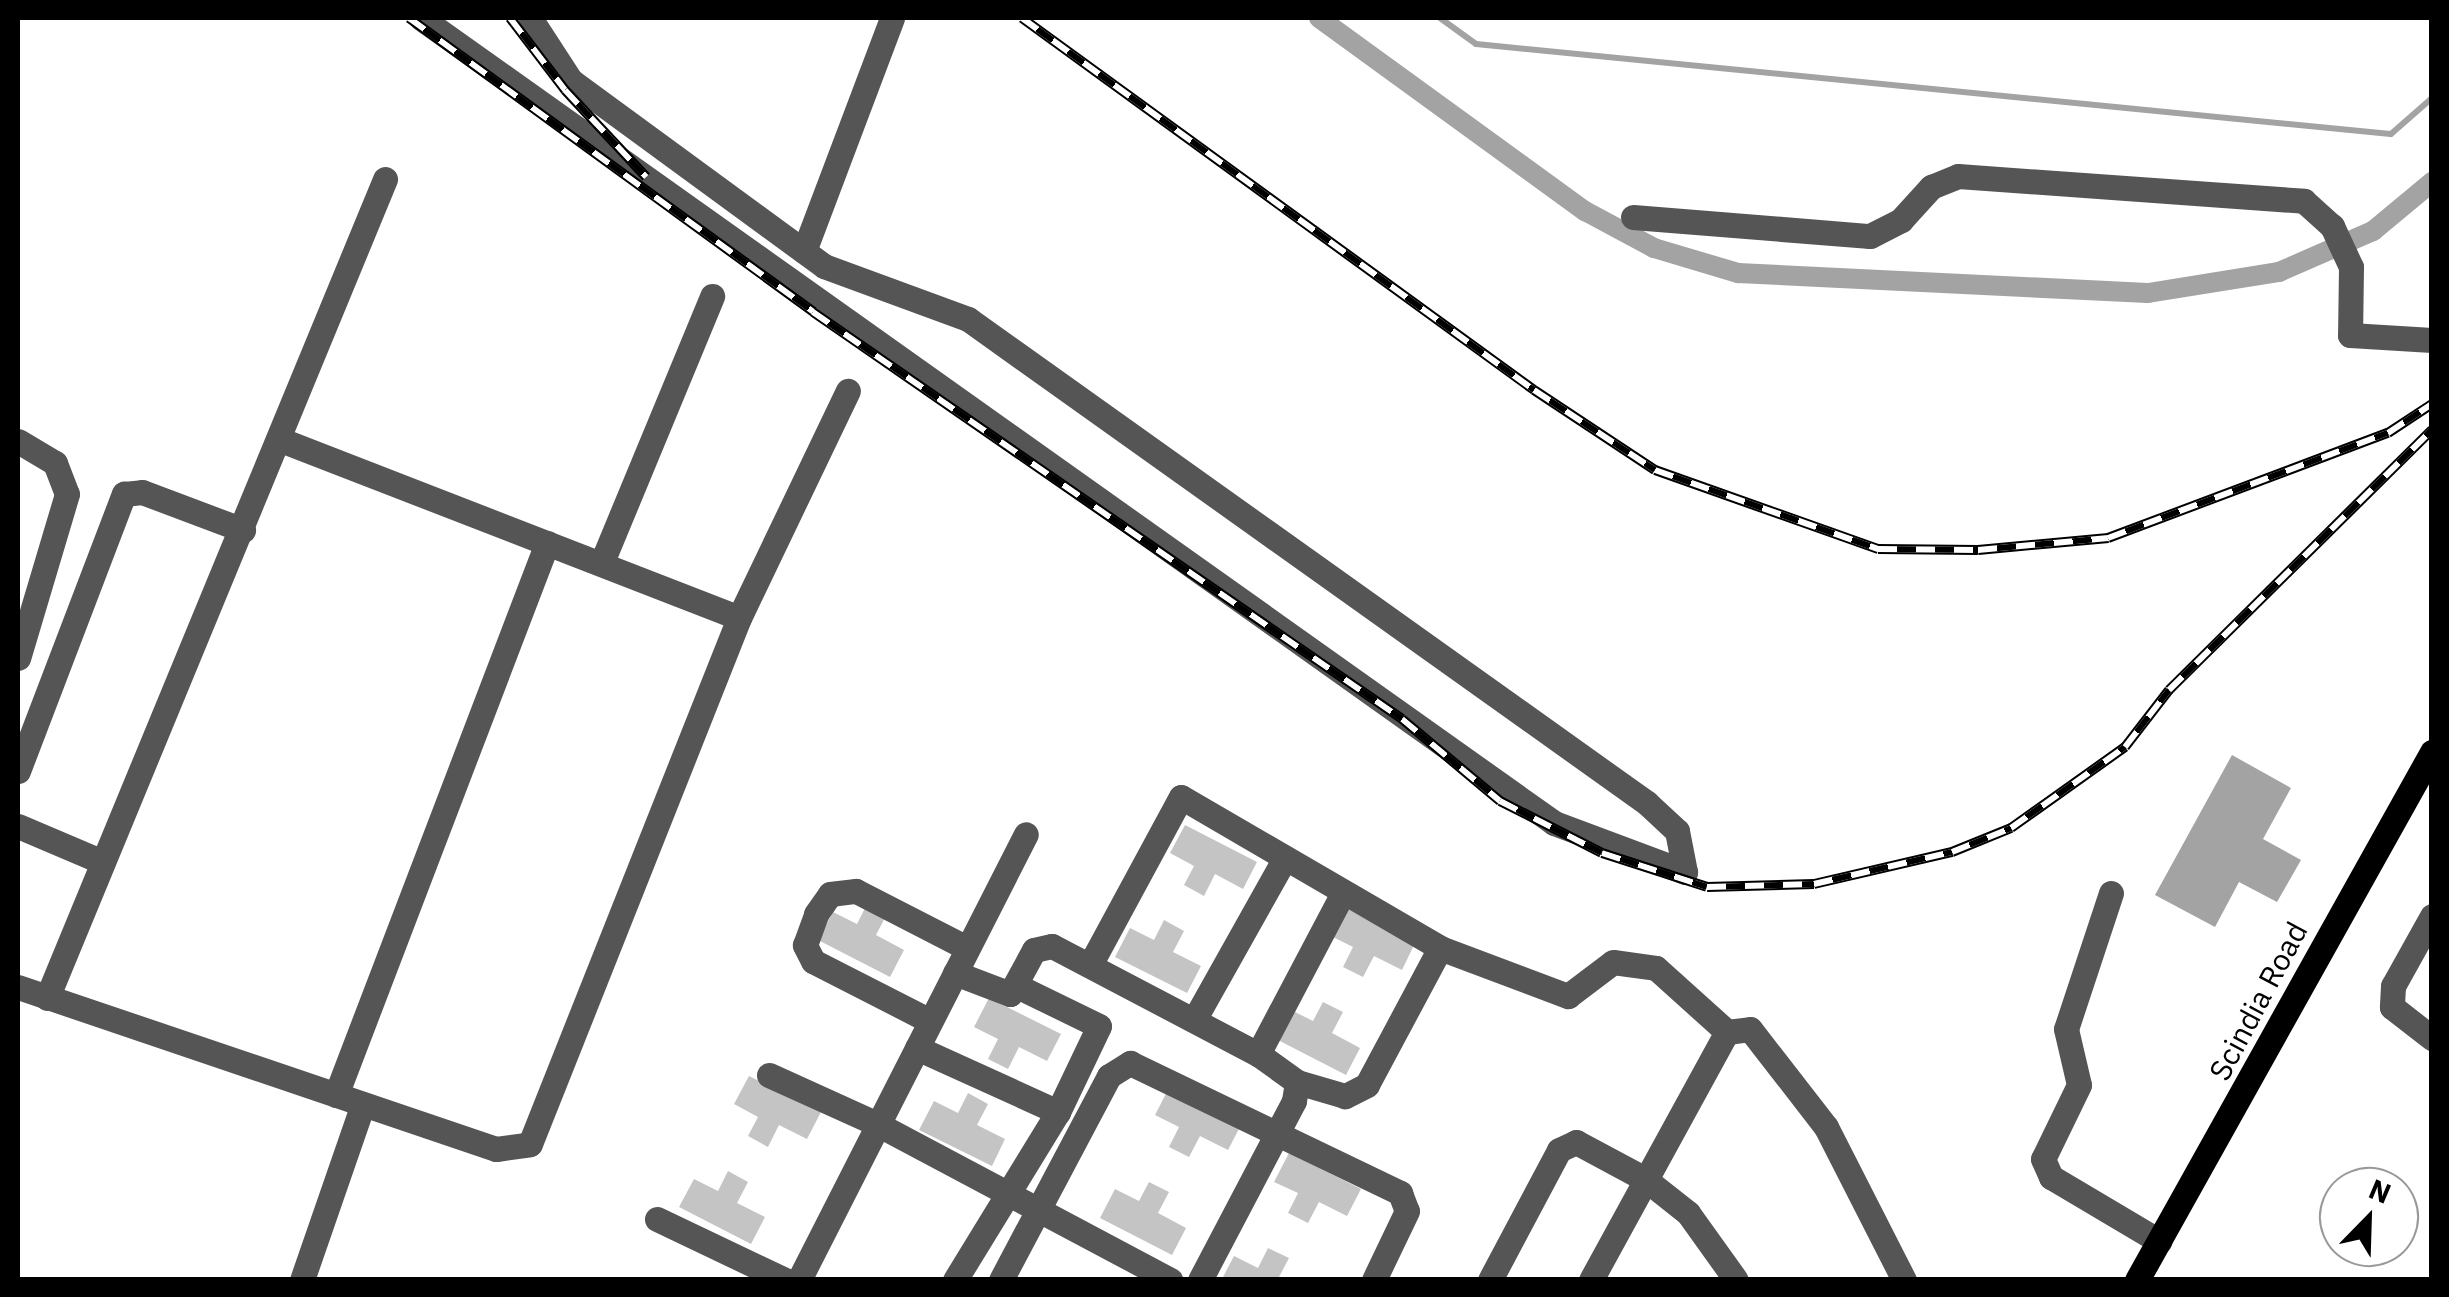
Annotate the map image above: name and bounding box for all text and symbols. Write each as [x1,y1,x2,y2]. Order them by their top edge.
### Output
street label: Scindia Road [2201,916,2315,1086]
north arrow [2319,1167,2419,1267]
text: N [2364,1170,2397,1212]

